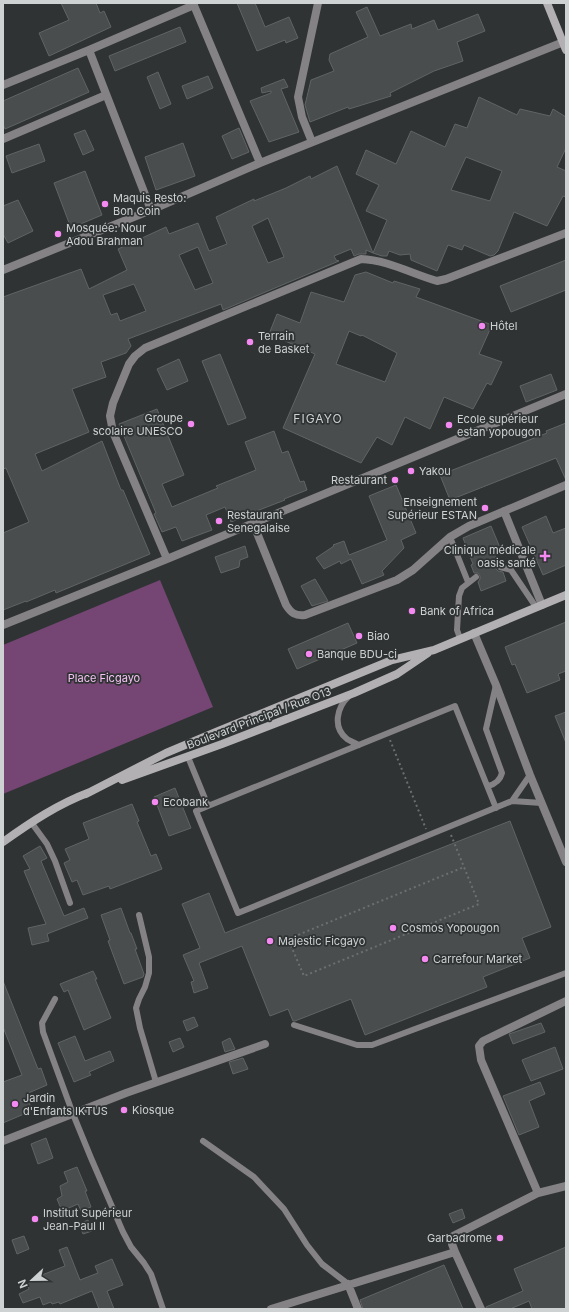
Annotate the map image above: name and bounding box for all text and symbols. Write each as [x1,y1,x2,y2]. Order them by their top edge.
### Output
place label: Maquis Resto: Bon Coin [113,191,186,218]
marker: Maquis Resto: Bon Coin [100,199,110,209]
place label: Mosquée: Nour Adou Brahman [66,221,146,248]
marker: Mosquée: Nour Adou Brahman [53,229,63,239]
place label: Hôtel [490,319,517,333]
marker: Hôtel [477,321,487,331]
place label: Terrain de Basket [258,329,310,356]
marker: Terrain de Basket [245,337,255,347]
place label: Groupe scolaire UNESCO [93,411,183,438]
district label: FIGAYO [293,411,343,426]
place label: Ecole supérieur estan yopougon [457,412,541,439]
marker: Groupe scolaire UNESCO [186,419,196,429]
marker: Ecole supérieur estan yopougon [444,420,454,430]
place label: Yakou [419,464,451,478]
marker: Yakou [406,466,416,476]
place label: Restaurant [331,473,387,487]
marker: Restaurant [390,475,400,485]
place label: Enseignement Supérieur ESTAN [387,495,477,522]
marker: Enseignement Supérieur ESTAN [480,503,490,513]
place label: Restaurant Senegalaise [227,508,290,535]
marker: Restaurant Senegalaise [214,516,224,526]
place label: Clinique médicale oasis santé [444,543,536,570]
marker: Clinique médicale oasis santé [539,550,551,562]
place label: Bank of Africa [420,604,494,618]
marker: Bank of Africa [407,606,417,616]
place label: Biao [367,629,390,643]
marker: Biao [354,631,364,641]
place label: Banque BDU-ci [317,647,397,661]
marker: Banque BDU-ci [304,649,314,659]
park label: Place Ficgayo [68,671,141,685]
street label: Boulevard Principal / Rue O13 [185,684,333,752]
place label: Ecobank [163,795,208,809]
marker: Ecobank [150,797,160,807]
place label: Cosmos Yopougon [401,921,499,935]
marker: Cosmos Yopougon [388,923,398,933]
place label: Majestic Ficgayo [278,934,366,948]
marker: Majestic Ficgayo [265,936,275,946]
place label: Carrefour Market [433,952,523,966]
marker: Carrefour Market [420,954,430,964]
place label: Jardin d'Enfants IKTUS [23,1091,108,1118]
marker: Jardin d'Enfants IKTUS [10,1099,20,1109]
place label: Kiosque [132,1103,174,1117]
marker: Kiosque [119,1105,129,1115]
place label: Institut Supérieur Jean-Paul II [43,1206,132,1233]
marker: Institut Supérieur Jean-Paul II [30,1214,40,1224]
place label: Garbadrome [427,1231,492,1245]
marker: Garbadrome [495,1233,505,1243]
north arrow [12,1260,52,1300]
text: N [15,1277,31,1290]

